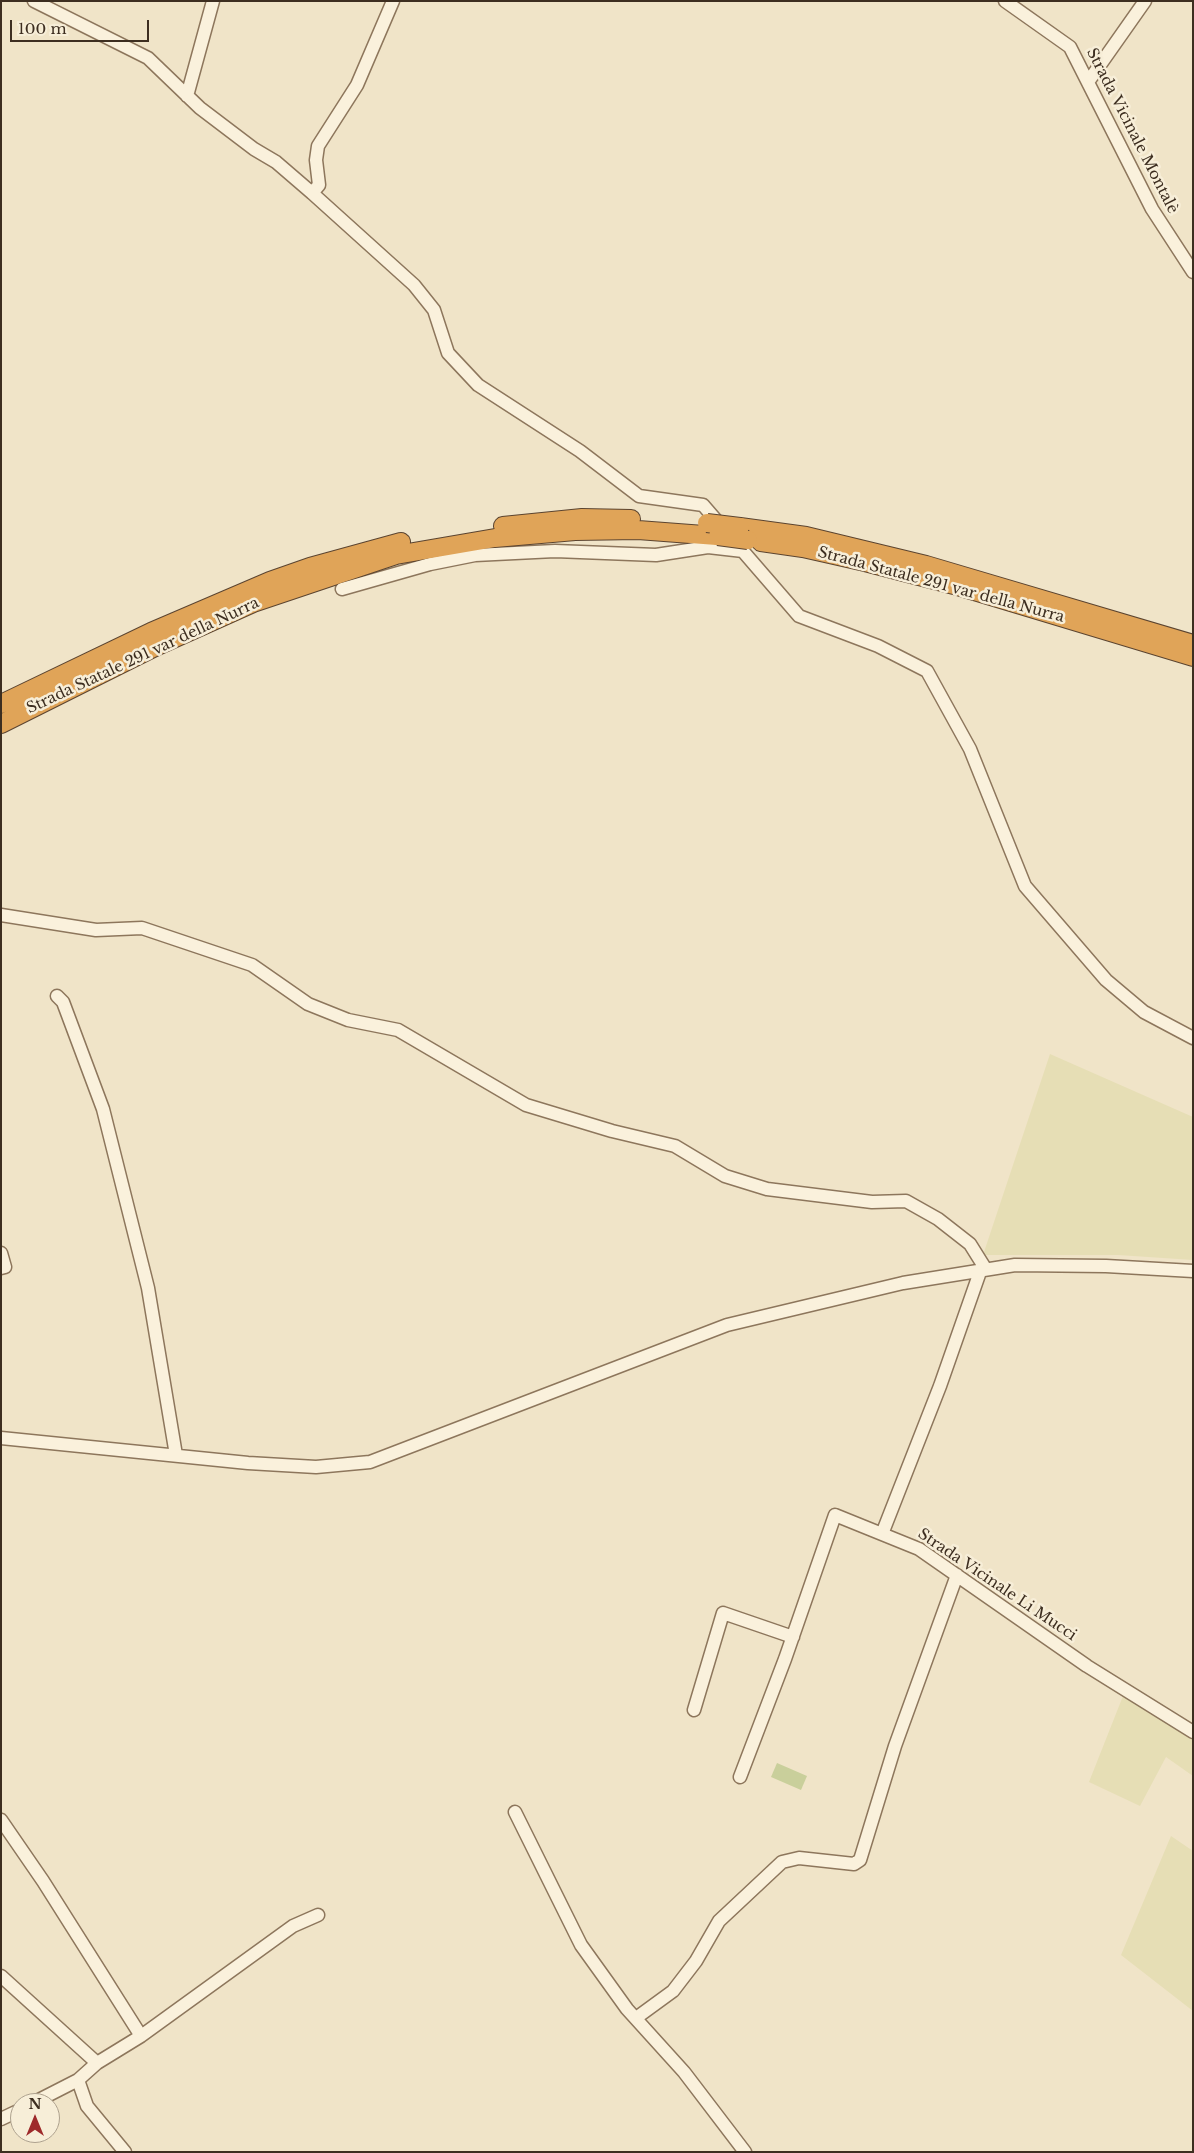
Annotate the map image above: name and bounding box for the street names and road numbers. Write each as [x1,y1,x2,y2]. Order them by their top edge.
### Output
street label: Strada Vicinale Montalè [1082,45,1182,217]
street label: Strada Statale 291 var della Nurra [816,543,1066,627]
street label: Strada Statale 291 var della Nurra [24,594,262,718]
street label: Strada Vicinale Li Mucci [914,1525,1080,1645]

